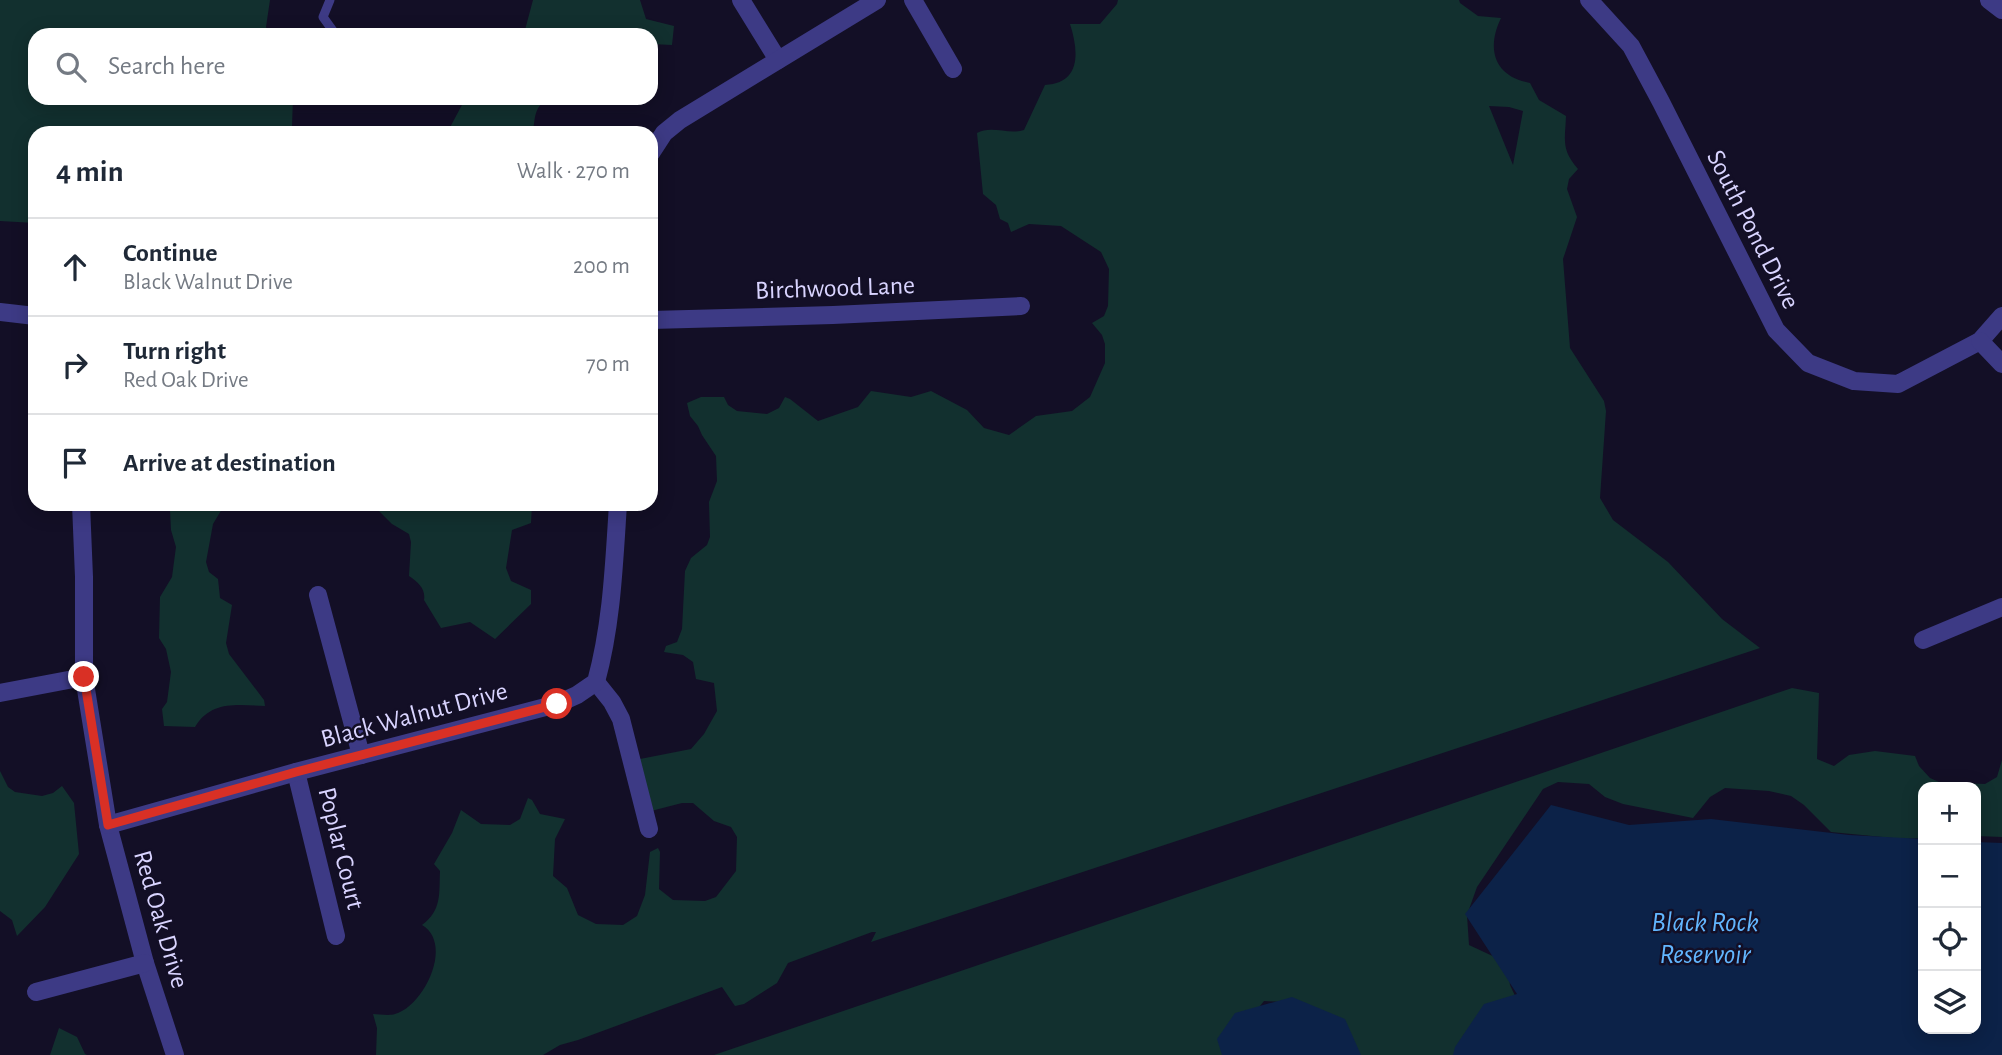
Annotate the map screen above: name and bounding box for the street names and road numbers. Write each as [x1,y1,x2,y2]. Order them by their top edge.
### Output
street label: South Pond Drive [1702,146,1804,313]
street label: Birchwood Lane [755,272,915,304]
street label: Black Walnut Drive [318,678,510,752]
street label: Poplar Court [313,785,369,912]
street label: Red Oak Drive [129,847,193,991]

